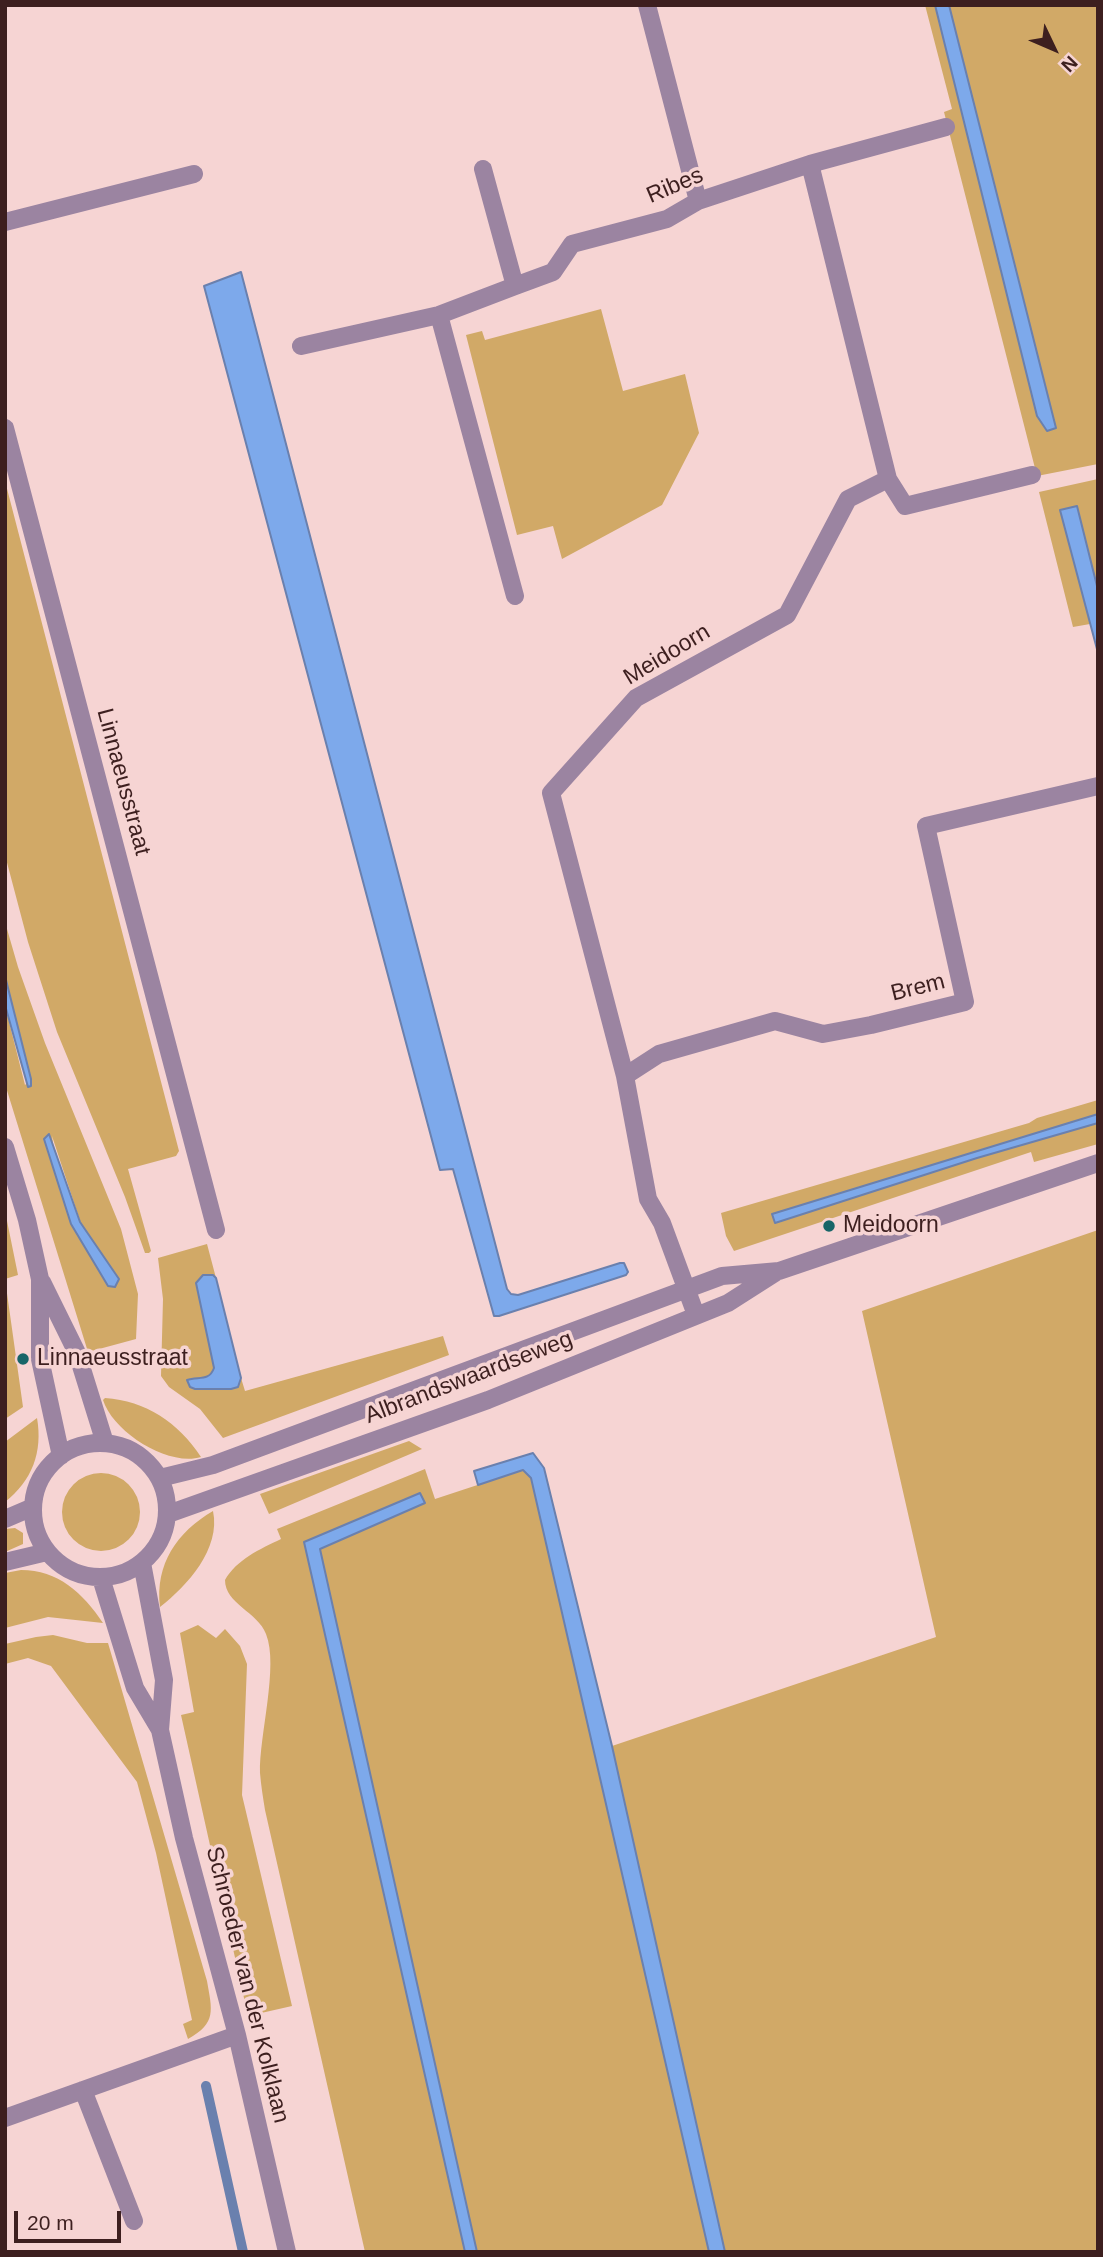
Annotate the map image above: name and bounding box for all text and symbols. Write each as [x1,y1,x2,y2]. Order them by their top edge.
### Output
north arrow [1019,14,1089,84]
text: N [1057,52,1082,76]
street label: Ribes [643,162,707,210]
street label: Meidoorn [619,618,715,692]
street label: Linnaeusstraat [90,706,156,858]
street label: Brem [888,968,948,1008]
place label: Meidoorn [843,1212,939,1240]
marker: Meidoorn [821,1218,837,1234]
street label: Albrandswaardseweg [361,1326,577,1430]
place label: Linnaeusstraat [37,1345,188,1373]
marker: Linnaeusstraat [15,1351,31,1367]
street label: Schroeder van der Kolklaan [199,1844,295,2126]
scale bar [18,2198,124,2242]
text: 20 m [27,2211,74,2234]

